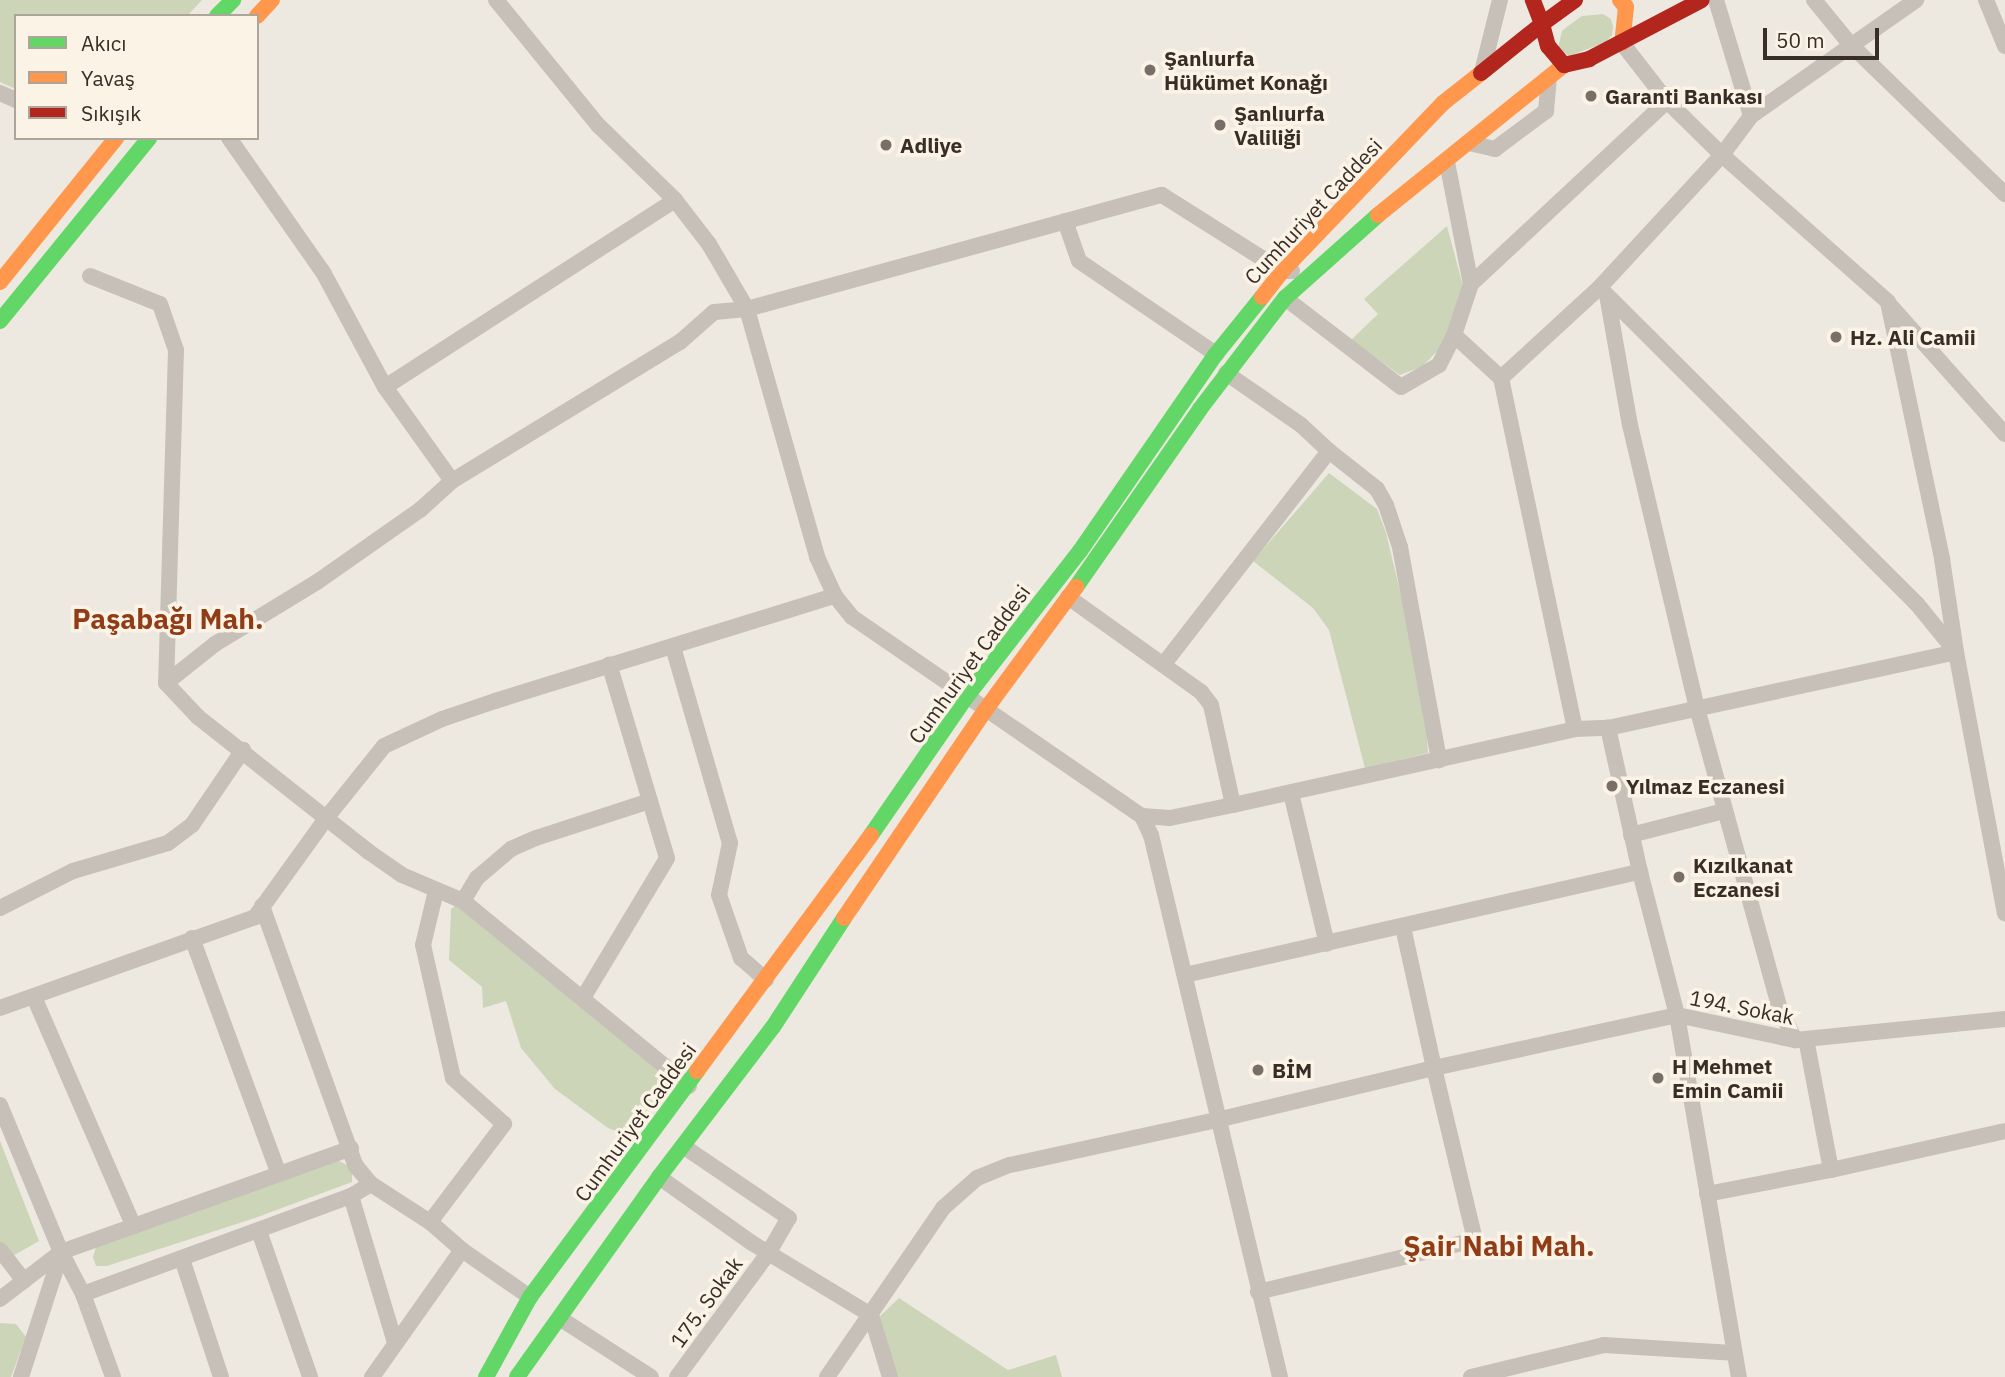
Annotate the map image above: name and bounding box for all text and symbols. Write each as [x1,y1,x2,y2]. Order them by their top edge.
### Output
legend [14,14,259,140]
scale bar [1767,14,1882,58]
text: 50 m [1776,26,1825,54]
text: Akıcı [81,29,127,57]
place label: Şanlıurfa Hükümet Konağı [1164,45,1328,95]
marker: Şanlıurfa Hükümet Konağı [1142,62,1158,78]
text: Yavaş [81,64,135,92]
place label: Garanti Bankası [1605,83,1763,109]
marker: Garanti Bankası [1583,88,1599,104]
text: Sıkışık [81,99,141,127]
place label: Şanlıurfa Valiliği [1234,100,1325,150]
marker: Şanlıurfa Valiliği [1212,117,1228,133]
place label: Adliye [900,132,962,158]
street label: Cumhuriyet Caddesi [1239,133,1387,289]
marker: Adliye [878,137,894,153]
place label: Hz. Ali Camii [1850,324,1976,350]
marker: Hz. Ali Camii [1828,329,1844,345]
street label: Cumhuriyet Caddesi [903,580,1035,748]
district label: Paşabağı Mah. [72,602,264,636]
place label: Yılmaz Eczanesi [1626,773,1785,799]
marker: Yılmaz Eczanesi [1604,778,1620,794]
place label: Kızılkanat Eczanesi [1693,852,1793,902]
marker: Kızılkanat Eczanesi [1671,869,1687,885]
street label: 194. Sokak [1688,985,1796,1029]
street label: Cumhuriyet Caddesi [569,1038,701,1206]
place label: H Mehmet Emin Camii [1672,1053,1783,1103]
place label: BİM [1272,1057,1312,1083]
marker: BİM [1250,1062,1266,1078]
marker: H Mehmet Emin Camii [1650,1070,1666,1086]
district label: Şair Nabi Mah. [1403,1229,1595,1263]
street label: 175. Sokak [665,1252,747,1352]

